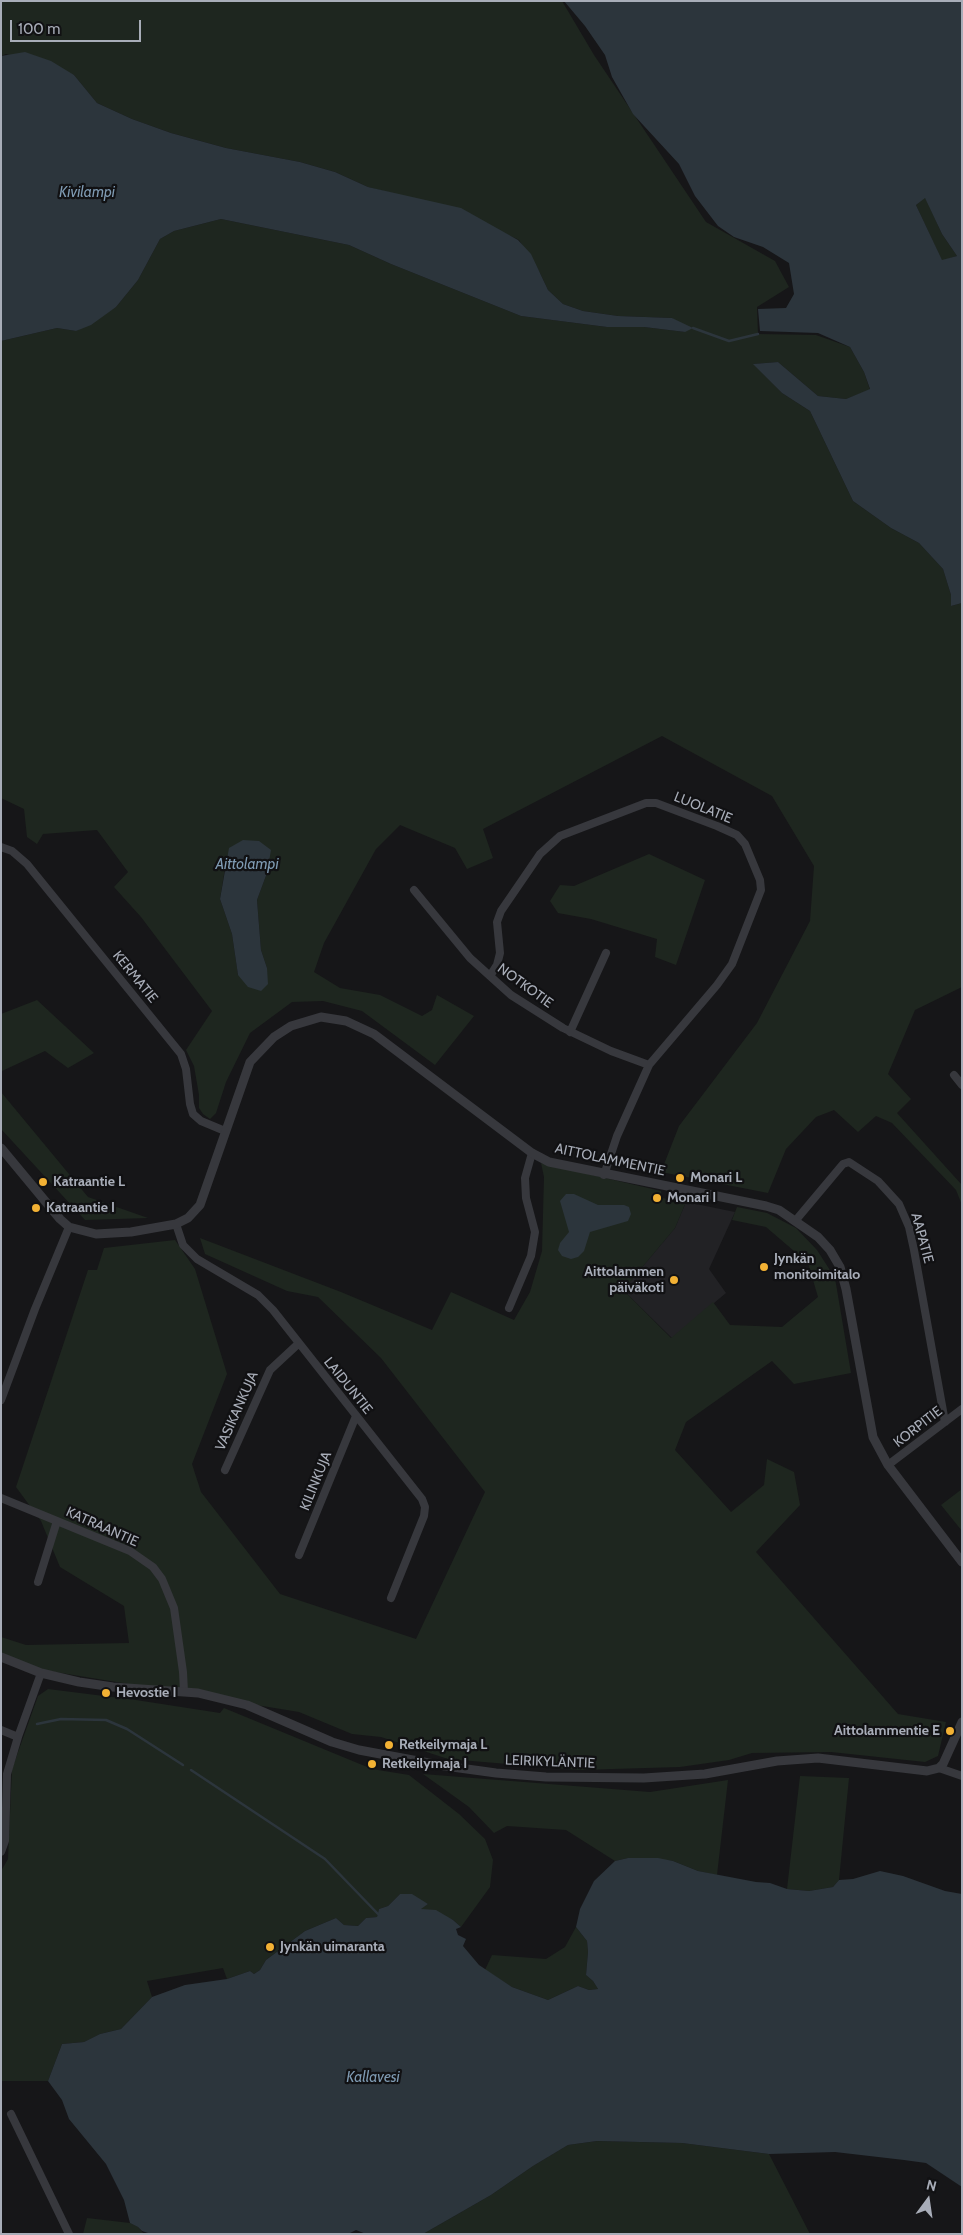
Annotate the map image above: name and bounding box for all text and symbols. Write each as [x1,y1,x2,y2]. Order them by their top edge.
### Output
scale bar [12,10,144,42]
text: 100 m [18,20,60,38]
water label: Kivilampi [59,184,115,202]
street label: LUOLATIE [671,789,735,827]
water label: Aittolampi [215,856,279,874]
street label: KERMATIE [109,948,161,1006]
street label: NOTKOTIE [494,960,556,1012]
street label: AITTOLAMMENTIE [553,1140,667,1180]
place label: Monari L [690,1170,742,1186]
marker: Monari L [674,1172,686,1184]
place label: Katraantie L [53,1174,125,1190]
marker: Katraantie L [37,1176,49,1188]
place label: Monari I [667,1190,716,1206]
marker: Monari I [651,1192,663,1204]
place label: Katraantie I [46,1200,115,1216]
marker: Katraantie I [30,1202,42,1214]
street label: AAPATIE [907,1211,937,1265]
place label: Jynkän monitoimitalo [774,1251,860,1284]
marker: Jynkän monitoimitalo [758,1261,770,1273]
place label: Aittolammen päiväkoti [584,1264,664,1296]
marker: Aittolammen päiväkoti [668,1274,680,1286]
street label: LAIDUNTIE [320,1354,376,1418]
street label: VASIKANKUJA [212,1369,262,1453]
street label: KORPITIE [890,1403,946,1451]
street label: KILINKUJA [297,1449,335,1513]
street label: KATRAANTIE [63,1504,141,1550]
place label: Hevostie I [116,1685,176,1701]
marker: Hevostie I [100,1687,112,1699]
place label: Aittolammentie E [834,1723,940,1739]
marker: Aittolammentie E [944,1725,956,1737]
place label: Retkeilymaja L [399,1737,487,1753]
marker: Retkeilymaja L [383,1739,395,1751]
street label: LEIRIKYLÄNTIE [504,1752,596,1772]
place label: Retkeilymaja I [382,1756,467,1772]
marker: Retkeilymaja I [366,1758,378,1770]
place label: Jynkän uimaranta [280,1939,385,1955]
marker: Jynkän uimaranta [264,1941,276,1953]
water label: Kallavesi [346,2069,400,2087]
north arrow [903,2175,953,2225]
text: N [925,2176,939,2195]

